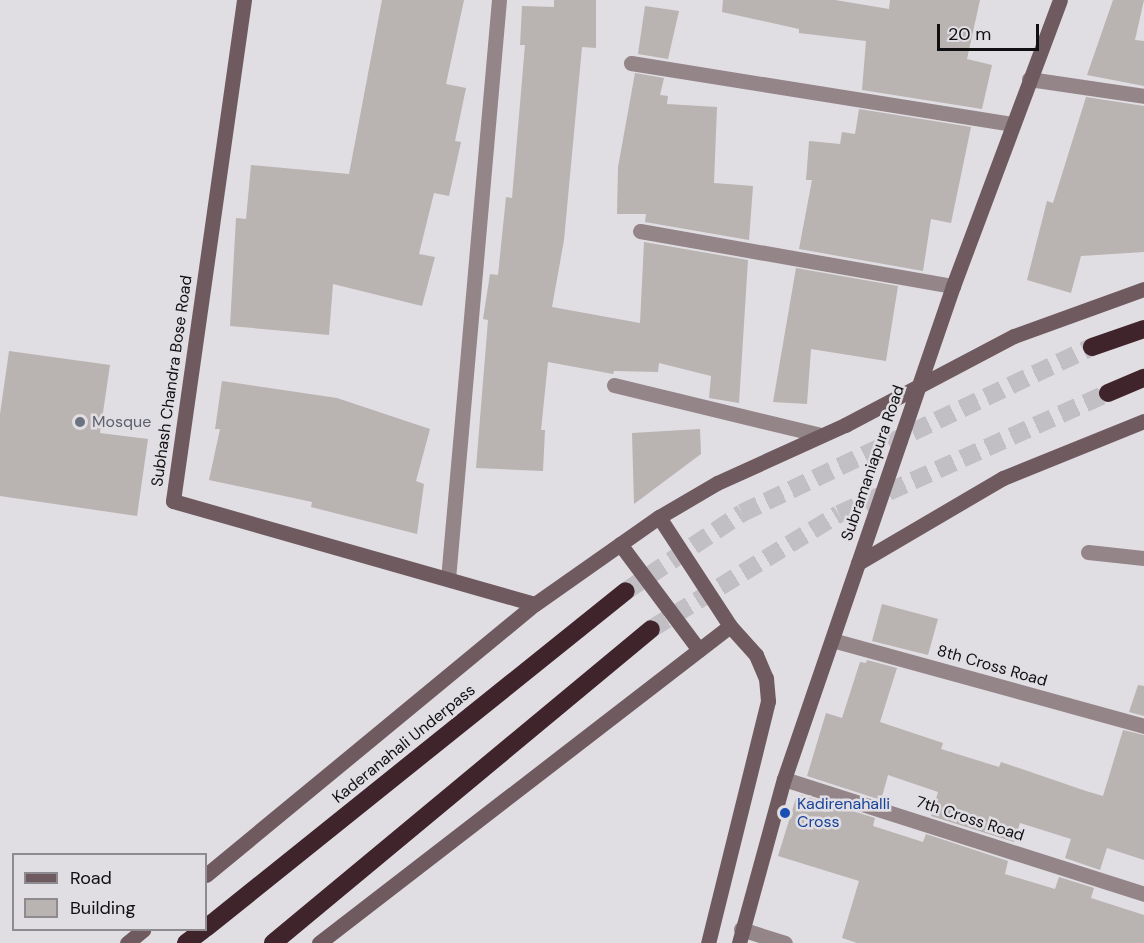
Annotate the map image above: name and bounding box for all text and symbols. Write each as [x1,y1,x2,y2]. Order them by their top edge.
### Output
scale bar [940,12,1042,50]
text: 20 m [948,22,991,46]
street label: Subhash Chandra Bose Road [148,274,196,488]
street label: Subramaniapura Road [837,383,909,543]
place label: Mosque [92,412,151,432]
marker: Mosque [73,415,87,429]
street label: 8th Cross Road [935,641,1049,691]
street label: Kaderanahali Underpass [329,680,479,808]
street label: 7th Cross Road [914,793,1026,845]
place label: Kadirenahalli Cross [797,794,890,832]
marker: Kadirenahalli Cross [778,806,792,820]
legend [12,853,207,931]
text: Road [70,866,112,890]
text: Building [70,896,135,920]

